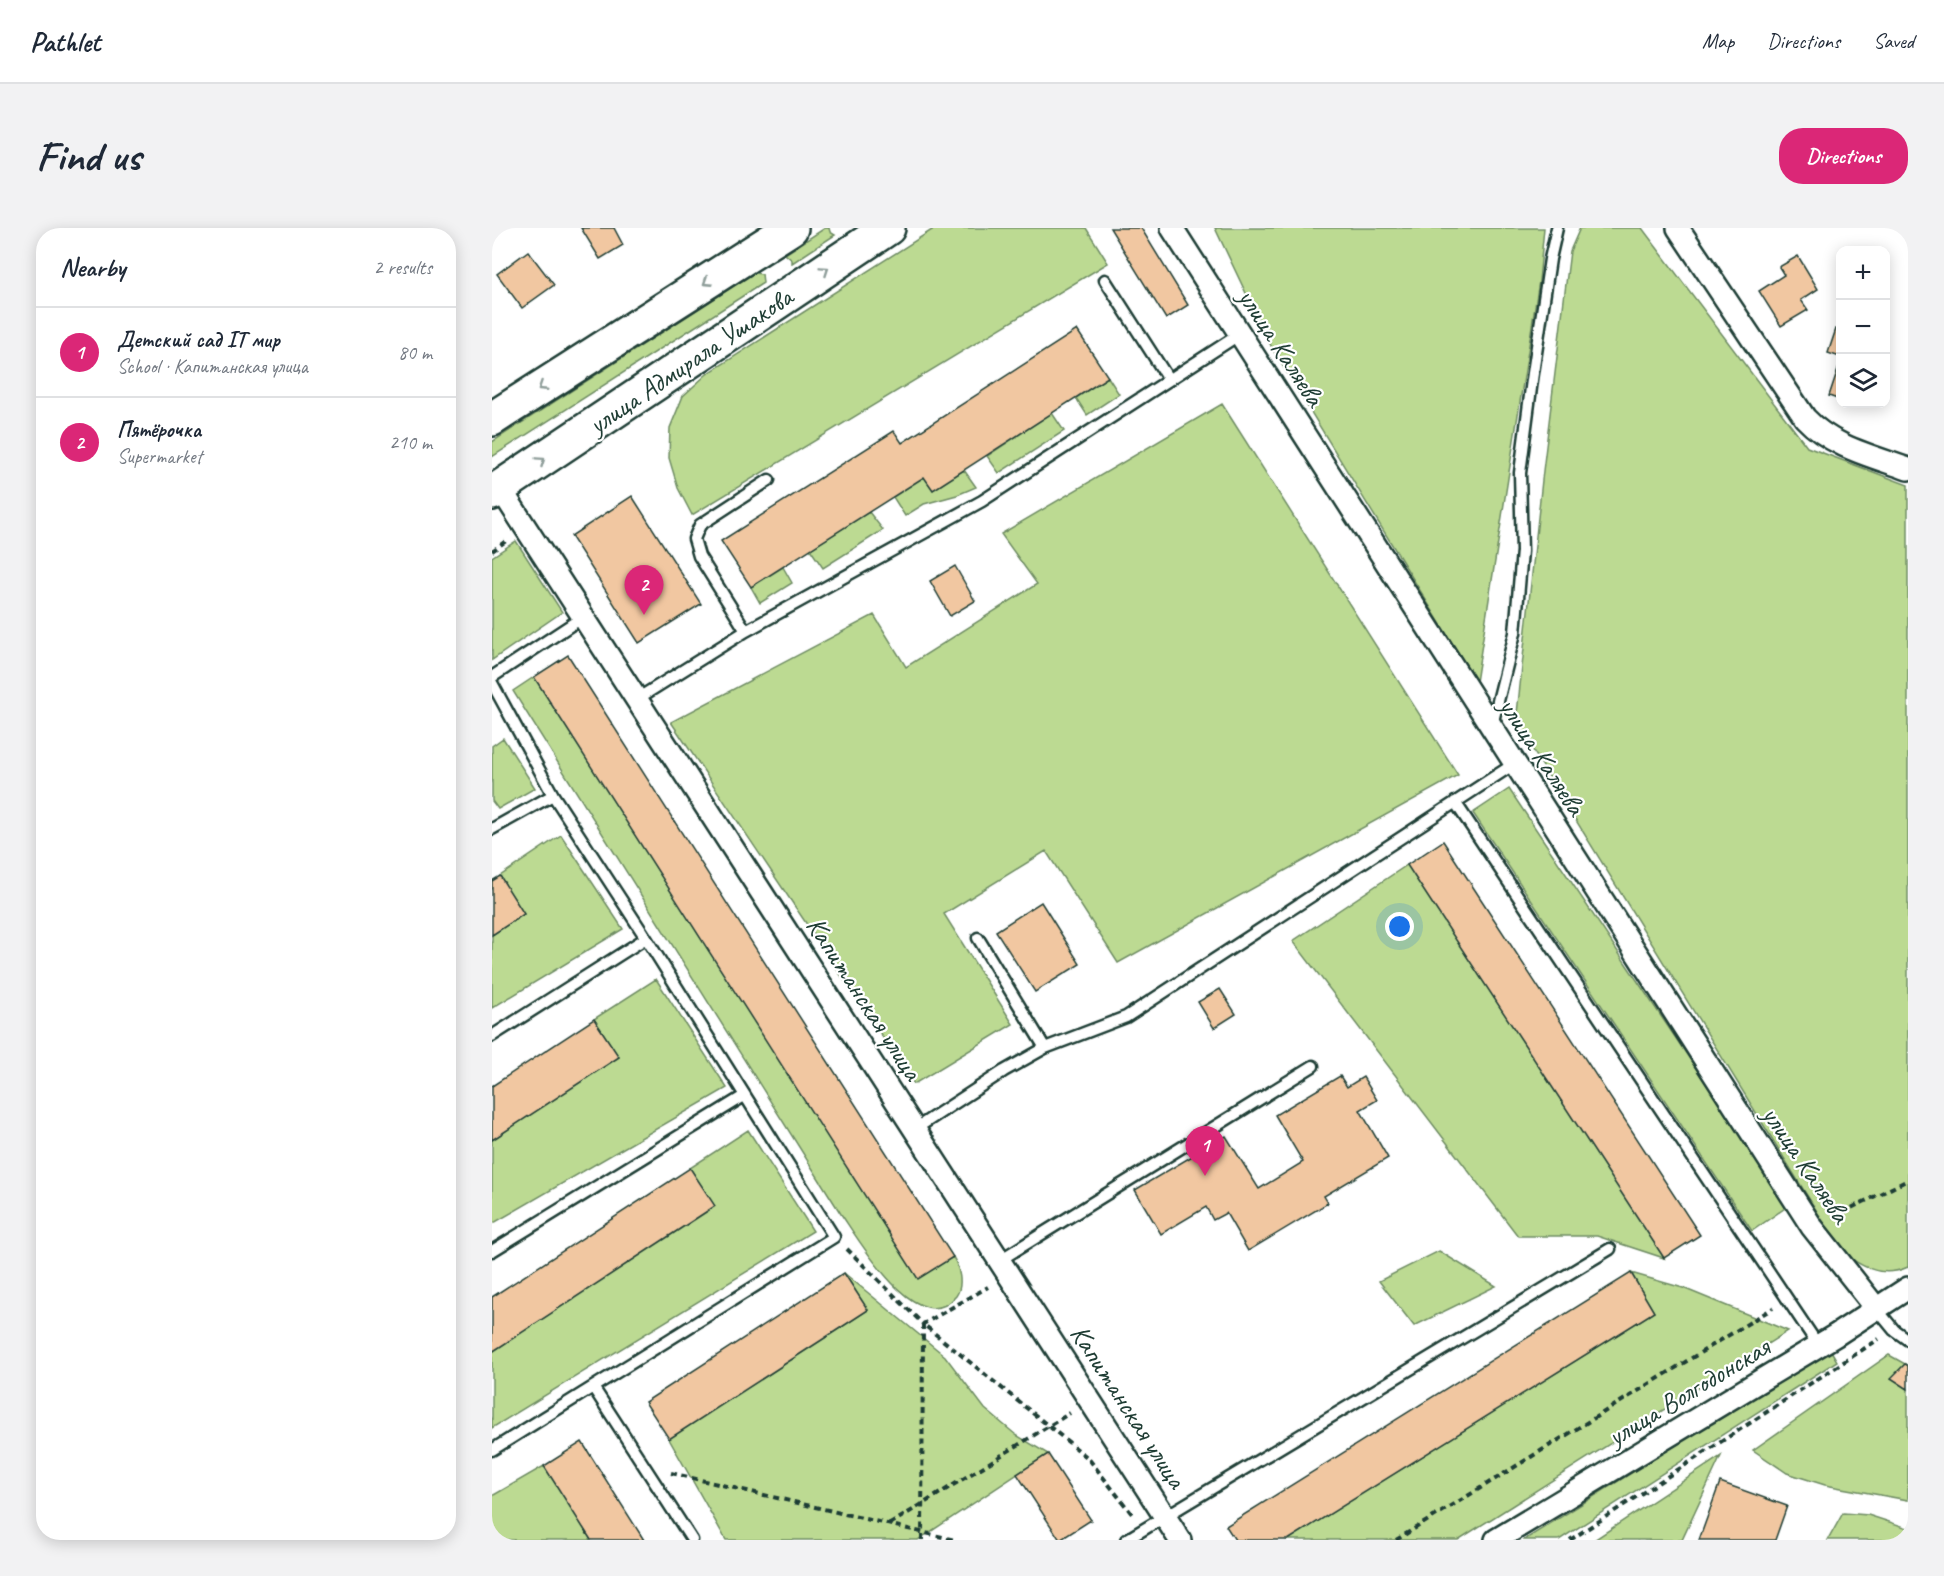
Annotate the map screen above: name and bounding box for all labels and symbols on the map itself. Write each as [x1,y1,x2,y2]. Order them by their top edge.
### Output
one-way arrow [818,266,829,277]
one-way arrow [702,275,713,286]
street label: улица Адмирала Ушакова [580,278,801,443]
street label: улица Каляева [1229,280,1334,414]
one-way arrow [538,380,549,391]
one-way arrow [534,457,545,468]
pin: 2 [624,566,664,615]
street label: улица Каляева [1490,689,1595,823]
street label: Капитанская улица [799,910,931,1088]
your location [1385,912,1414,941]
street label: улица Каляева [1753,1097,1860,1231]
pin: 1 [1186,1126,1224,1176]
street label: Капитанская улица [1063,1318,1195,1496]
street label: улица Волгодонская [1599,1328,1778,1455]

